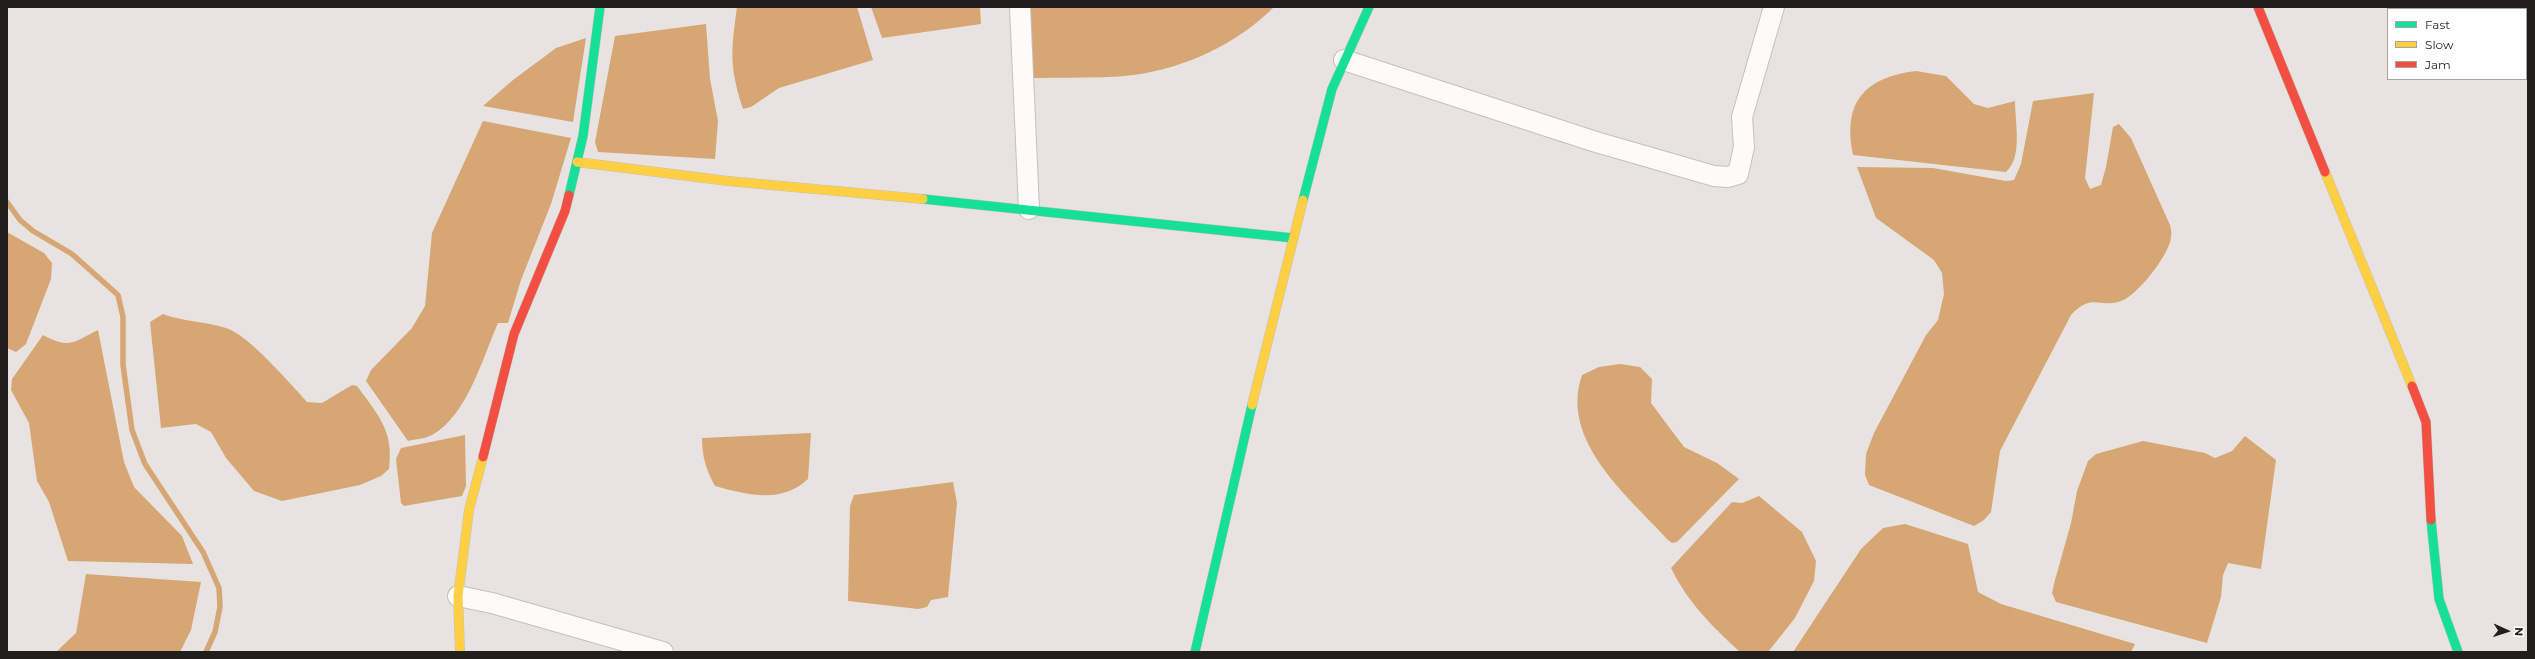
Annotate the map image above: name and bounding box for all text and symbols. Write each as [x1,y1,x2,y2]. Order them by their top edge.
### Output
legend [2387,8,2527,80]
text: Fast [2425,17,2450,32]
text: Slow [2425,37,2454,52]
text: Jam [2425,57,2451,72]
north arrow [2487,611,2527,651]
text: N [2512,627,2526,636]

